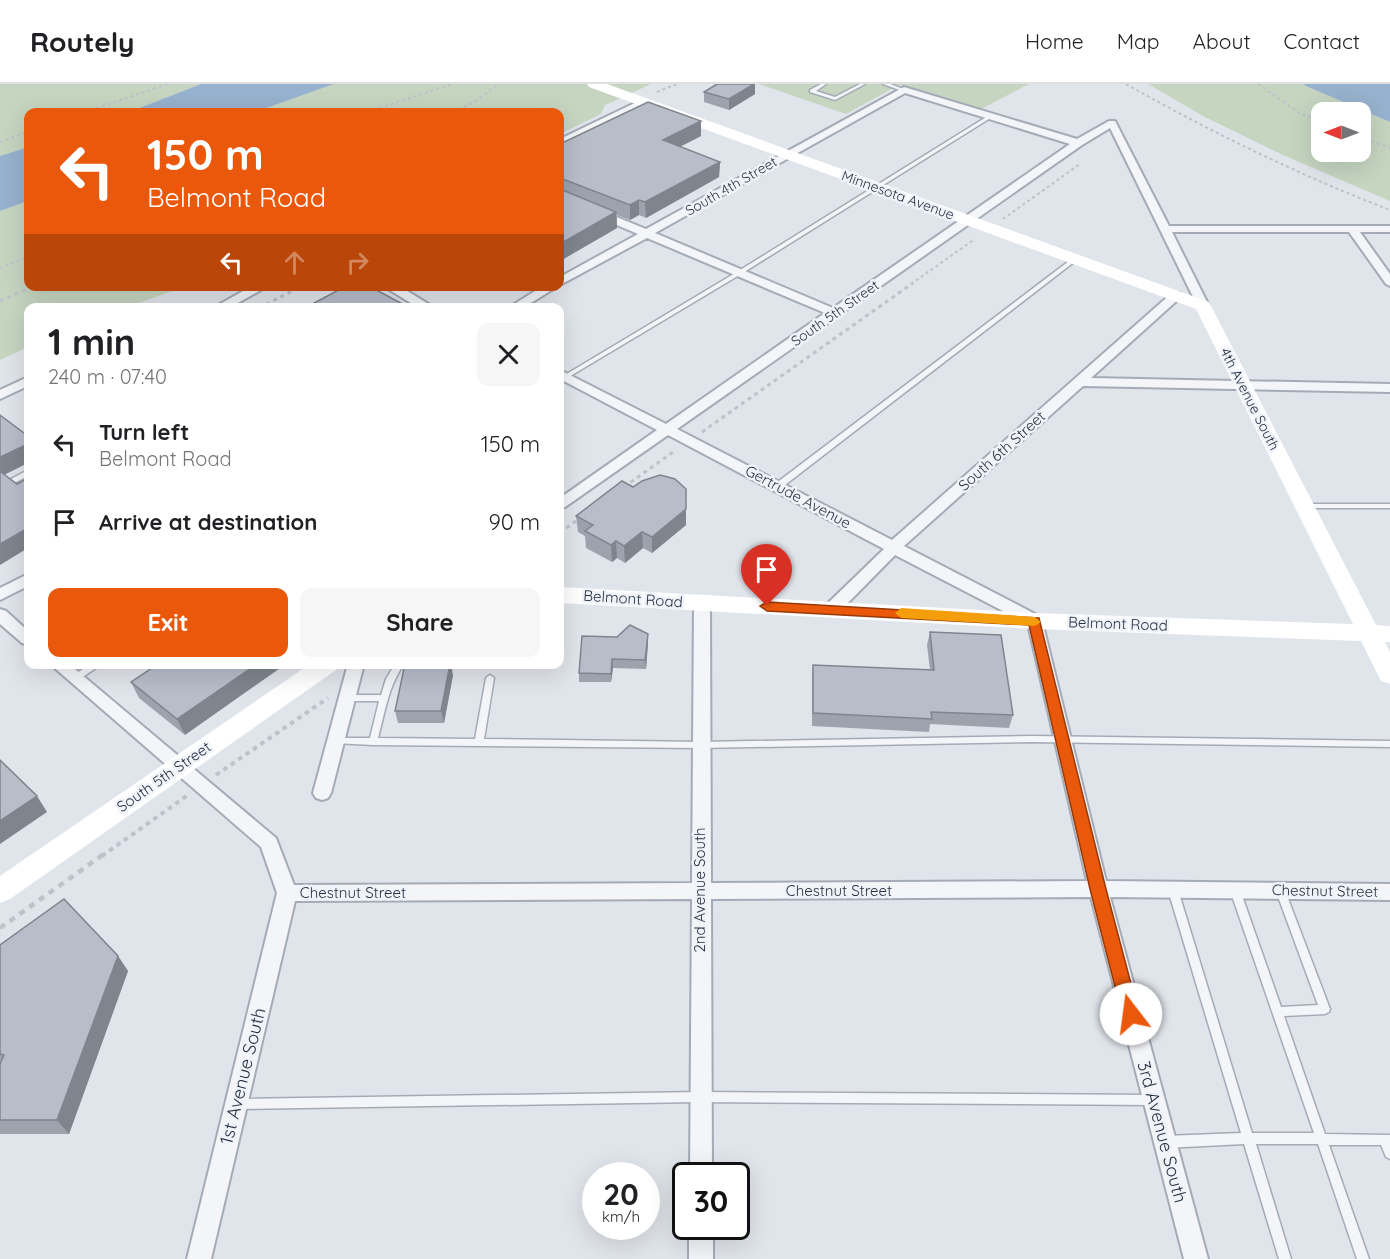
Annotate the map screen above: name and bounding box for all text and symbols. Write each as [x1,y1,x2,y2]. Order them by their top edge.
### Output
text: Routely [30,24,134,59]
text: Home [1025,28,1084,54]
text: Map [1117,28,1160,54]
text: About [1193,28,1251,54]
text: Contact [1284,28,1360,54]
north arrow [1311,102,1371,162]
map controls [1311,102,1371,162]
text: 150 m [147,128,264,181]
icon: left [48,132,126,210]
street label: South 4th Street [682,152,780,220]
street label: Minnesota Avenue [839,166,957,224]
text: Belmont Road [147,180,326,214]
icon: left [215,246,248,279]
icon: ahead [278,246,311,279]
icon: right [341,246,374,279]
street label: South 5th Street [788,276,883,350]
text: 1 min [48,319,135,364]
button: close [477,323,540,386]
street label: 4th Avenue South [1216,345,1284,453]
text: 240 m · 07:40 [48,364,167,389]
street label: South 6th Street [954,407,1049,495]
text: Turn left [99,418,189,446]
icon: left [48,428,81,461]
text: 150 m [481,430,540,458]
text: Belmont Road [99,446,232,471]
street label: Gertrude Avenue [742,461,854,532]
icon: arrive [48,506,81,539]
text: Arrive at destination [99,508,317,536]
text: 90 m [489,508,540,536]
pin [741,544,792,606]
icon: arrive [750,553,783,586]
street label: Belmont Road [583,586,683,611]
button: Exit [48,588,288,657]
button: Share [300,588,540,657]
street label: Belmont Road [1068,612,1168,635]
street label: South 5th Street [113,737,214,816]
street label: 2nd Avenue South [690,827,709,953]
street label: Chestnut Street [1272,880,1378,901]
street label: Chestnut Street [786,881,892,900]
street label: Chestnut Street [300,883,406,902]
position arrow [1099,982,1163,1046]
street label: 1st Avenue South [214,1005,271,1147]
street label: 3rd Avenue South [1133,1058,1192,1205]
speed limit sign: 30 [672,1162,750,1240]
text: 20 [603,1175,639,1213]
text: km/h [602,1207,640,1226]

